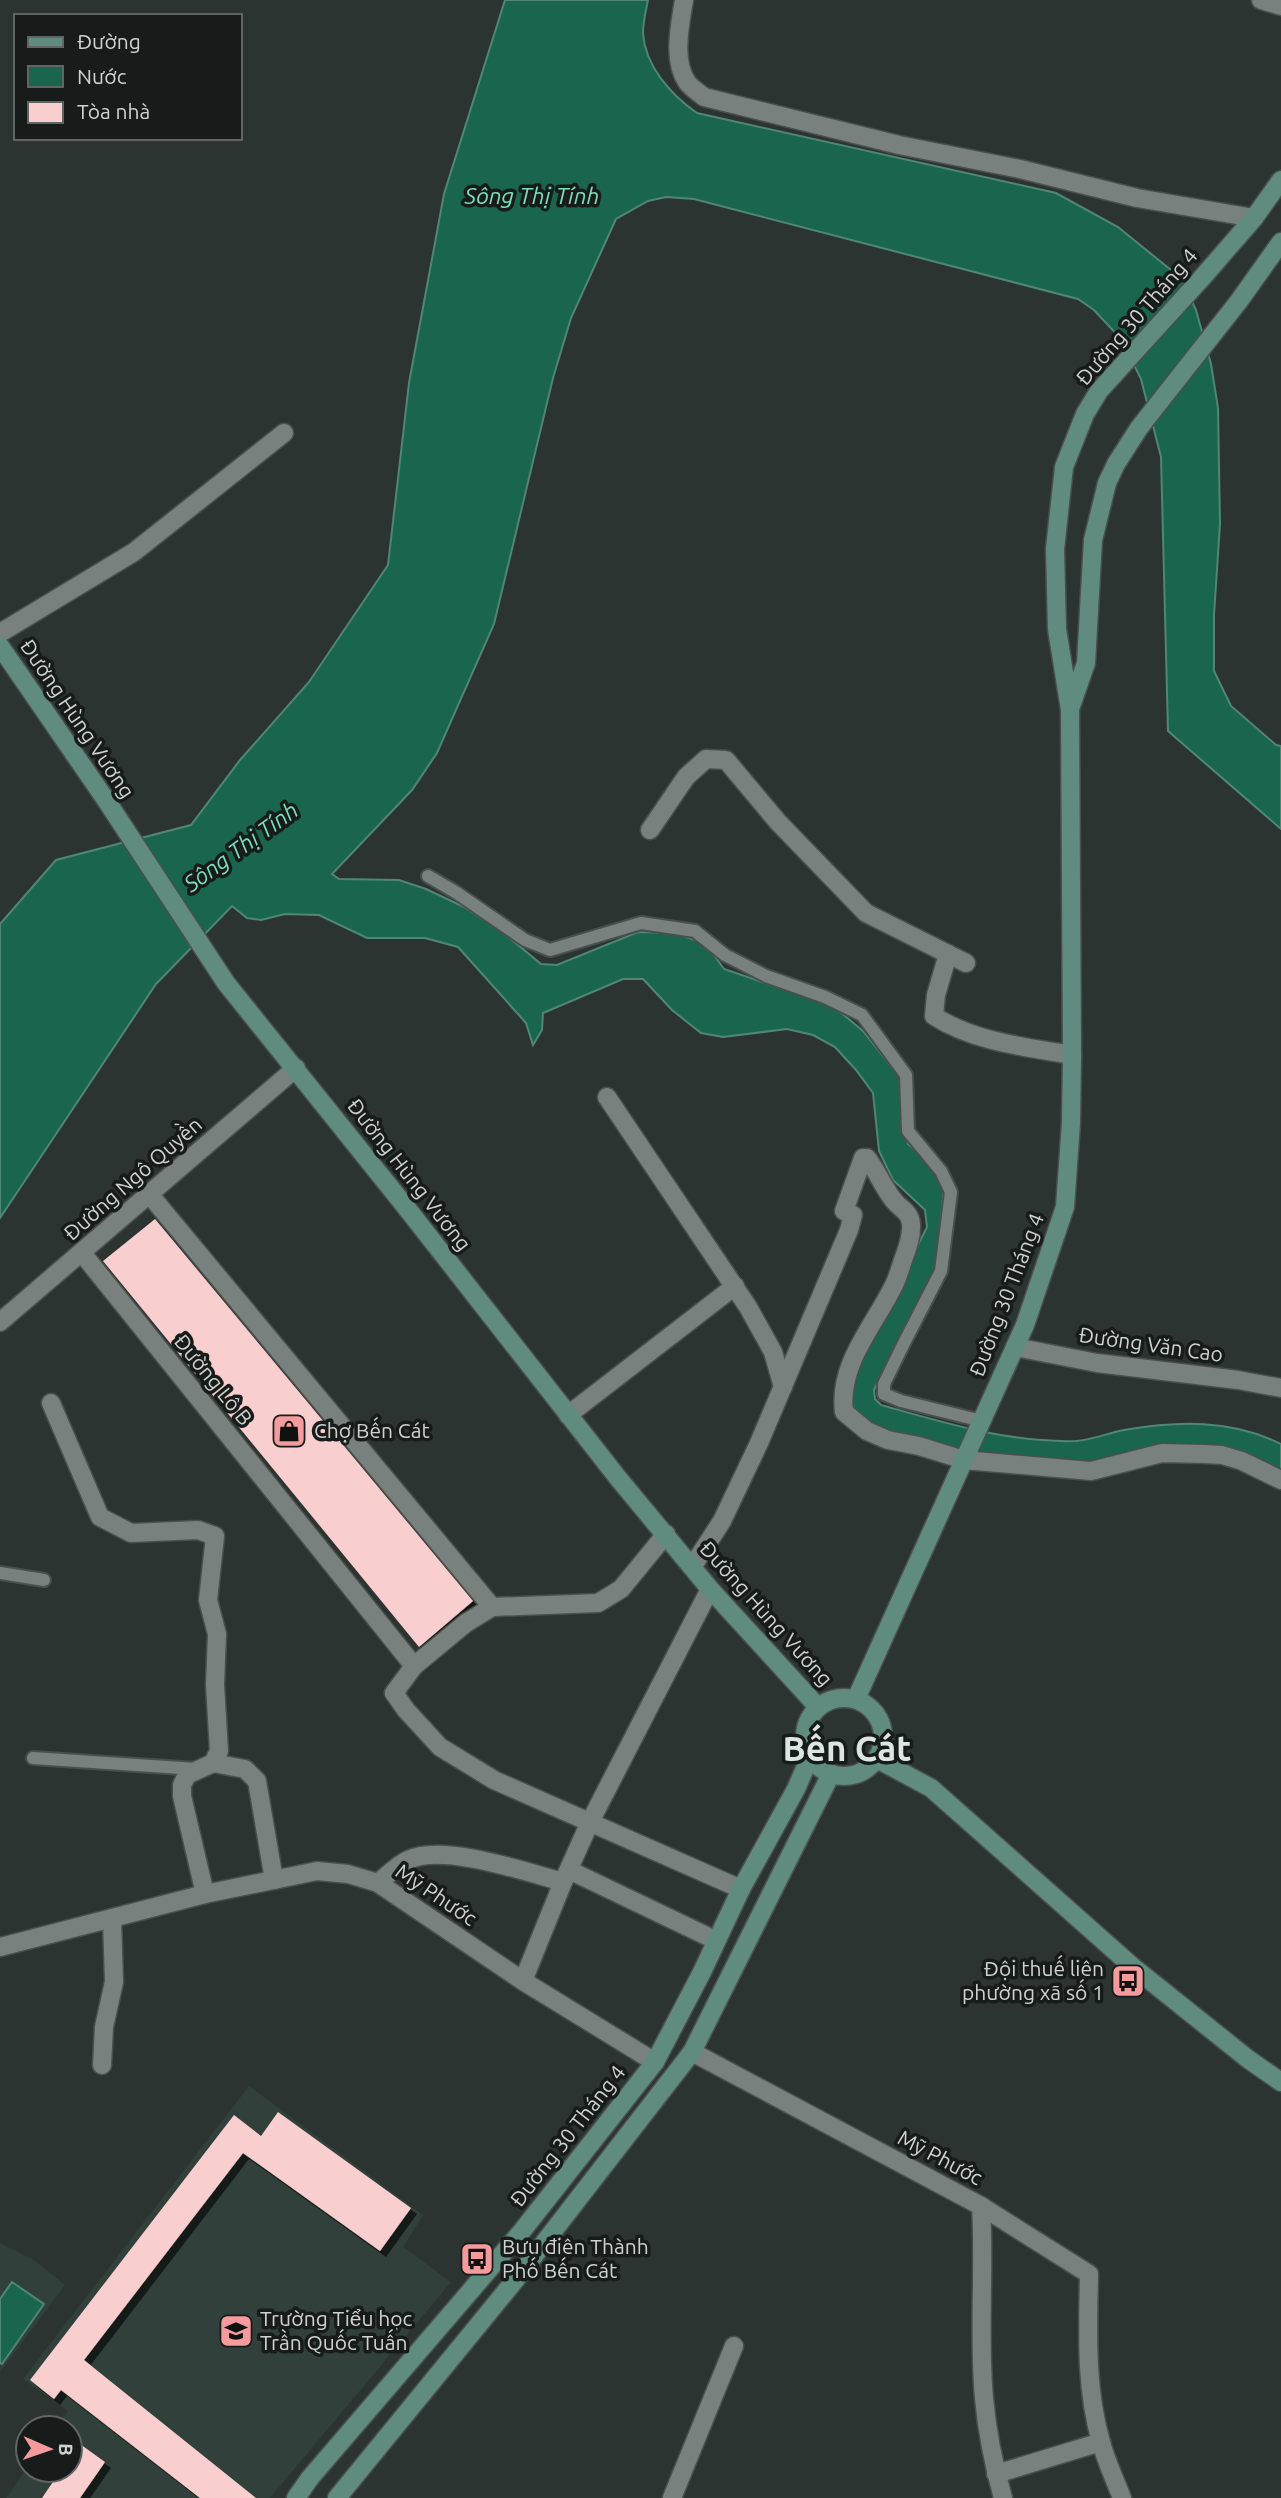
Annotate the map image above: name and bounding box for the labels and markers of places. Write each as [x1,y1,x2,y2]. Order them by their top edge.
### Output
shop icon: Chợ Bến Cát [270,1412,308,1450]
place label: Chợ Bến Cát [314,1416,430,1442]
place label: Đội thuế liên phường xã số 1 [962,1954,1104,2004]
bus stop icon: Đội thuế liên phường xã số 1 [1109,1962,1147,2000]
place label: Bưu điện Thành Phố Bến Cát [502,2234,649,2282]
bus stop icon: Bưu điện Thành Phố Bến Cát [458,2240,496,2278]
place label: Trường Tiểu học Trần Quốc Tuấn [260,2306,413,2354]
school or university icon: Trường Tiểu học Trần Quốc Tuấn [217,2312,255,2350]

